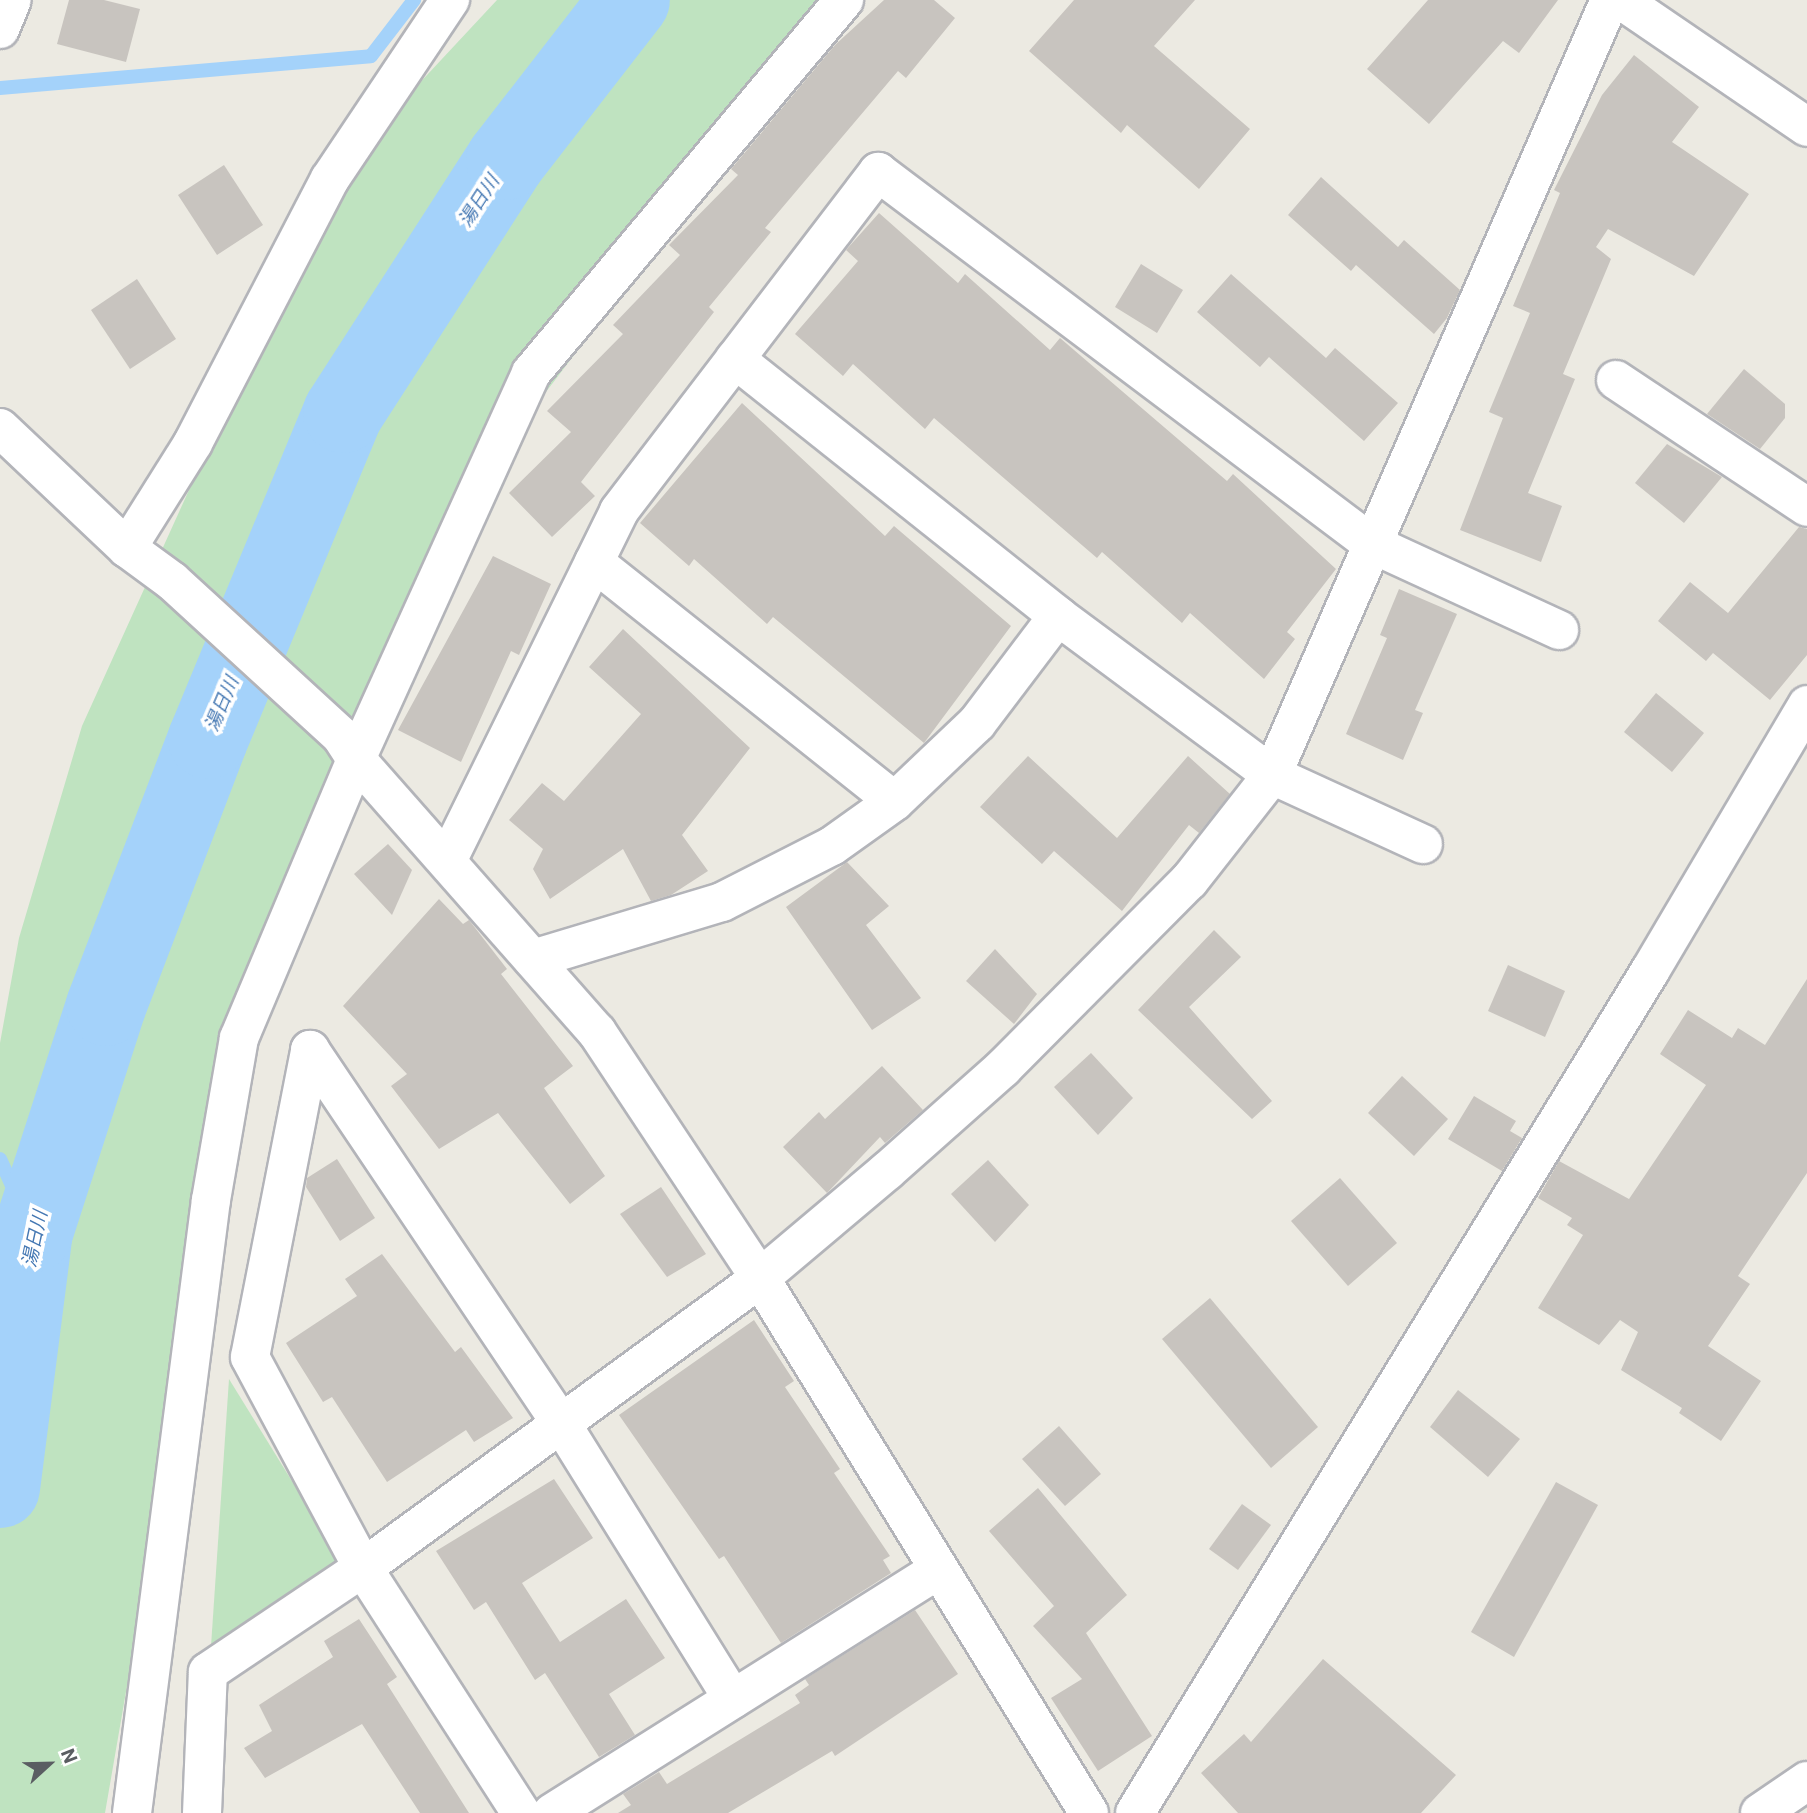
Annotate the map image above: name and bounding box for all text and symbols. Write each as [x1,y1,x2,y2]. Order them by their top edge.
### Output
water label: 湯日川 [454,171,504,231]
water label: 湯日川 [200,673,244,735]
water label: 湯日川 [18,1209,52,1269]
north arrow [14,1729,84,1799]
text: N [56,1745,82,1766]

